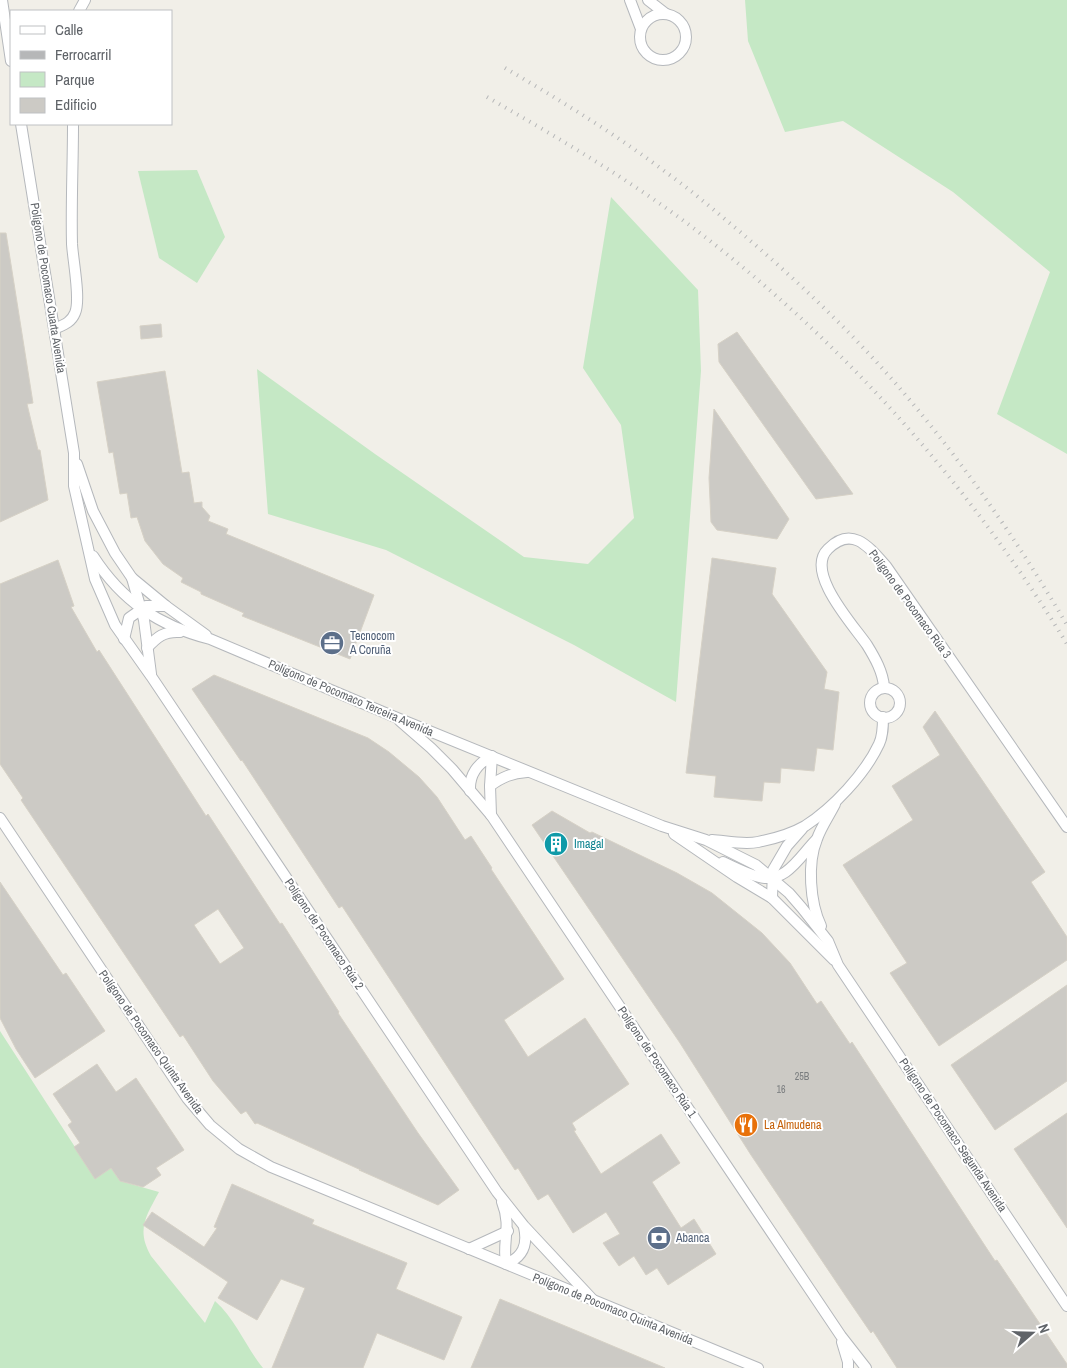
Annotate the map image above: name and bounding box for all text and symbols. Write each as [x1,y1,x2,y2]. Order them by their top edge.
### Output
legend [10,10,172,125]
text: Calle [55,19,83,40]
text: Ferrocarril [55,44,111,65]
text: Parque [55,69,95,90]
text: Edificio [55,94,97,115]
street label: Polígono de Pocomaco Cuarta Avenida [27,202,69,375]
street label: Polígono de Pocomaco Rúa 3 [865,546,955,662]
place label: Tecnocom A Coruña [349,628,395,658]
office icon: Tecnocom A Coruña [319,630,345,656]
street label: Polígono de Pocomaco Terceira Avenida [266,656,437,740]
building icon: Imagal [543,831,569,857]
place label: Imagal [574,836,604,852]
street label: Polígono de Pocomaco Rúa 2 [281,875,367,993]
street label: Polígono de Pocomaco Quinta Avenida [95,967,207,1118]
street label: Polígono de Pocomaco Rúa 1 [614,1003,700,1121]
street label: Polígono de Pocomaco Segunda Avenida [895,1055,1011,1215]
house number: 25B [795,1070,810,1083]
house number: 16 [776,1083,786,1096]
restaurant icon: La Almudena [733,1112,759,1138]
place label: La Almudena [764,1117,822,1133]
bank icon: Abanca [646,1225,672,1251]
place label: Abanca [675,1230,710,1246]
street label: Polígono de Pocomaco Quinta Avenida [530,1269,696,1349]
north arrow [1007,1308,1057,1358]
text: N [1034,1322,1054,1336]

